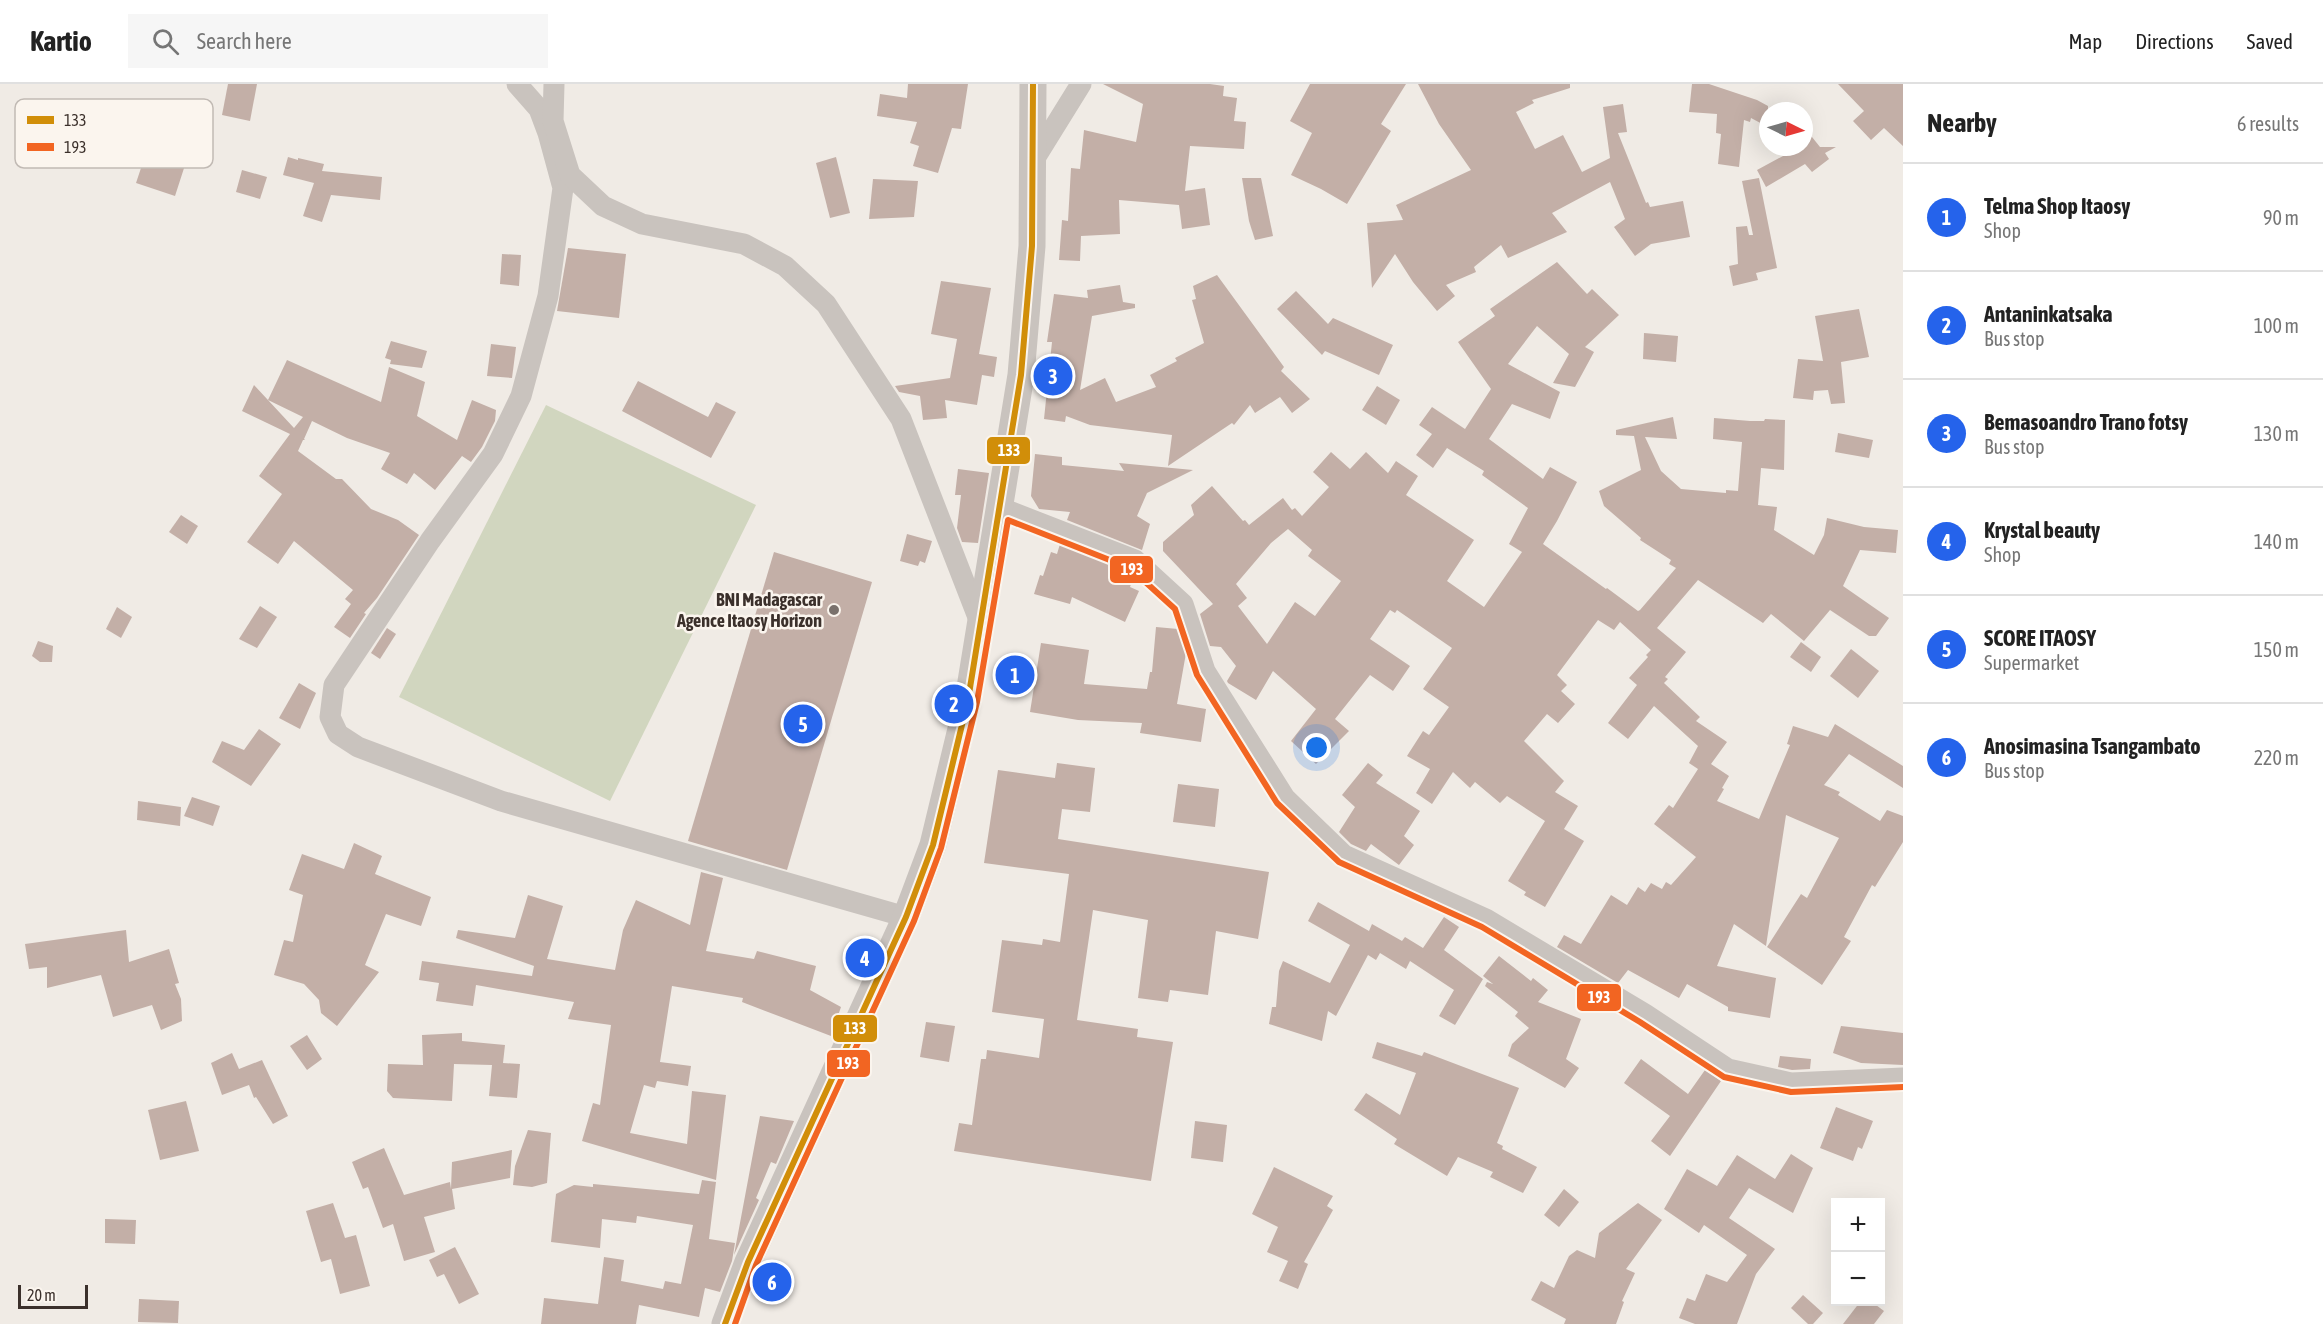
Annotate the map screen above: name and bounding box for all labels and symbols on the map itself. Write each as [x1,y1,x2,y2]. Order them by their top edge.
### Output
legend [15,99,213,168]
north arrow [1759,102,1813,156]
text: 133 [64,111,87,129]
text: 193 [64,138,87,156]
pin: 3 [1034,354,1072,398]
line badge: 133 [986,436,1031,465]
text: 133 [998,441,1020,459]
line badge: 193 [1109,555,1154,584]
text: 193 [1121,560,1143,578]
place label: BNI Madagascar Agence Itaosy Horizon [676,589,823,631]
marker: BNI Madagascar Agence Itaosy Horizon [827,603,841,617]
pin: 1 [996,652,1034,698]
pin: 2 [934,682,974,726]
pin: 5 [784,702,822,746]
your location [1302,733,1331,762]
pin: 4 [846,936,884,980]
line badge: 193 [1576,983,1622,1012]
text: 193 [1588,988,1610,1006]
line badge: 133 [832,1014,878,1043]
text: 133 [844,1019,866,1037]
line badge: 193 [826,1049,871,1078]
text: 193 [837,1054,859,1072]
pin: 6 [752,1260,792,1304]
scale bar [18,1282,88,1310]

